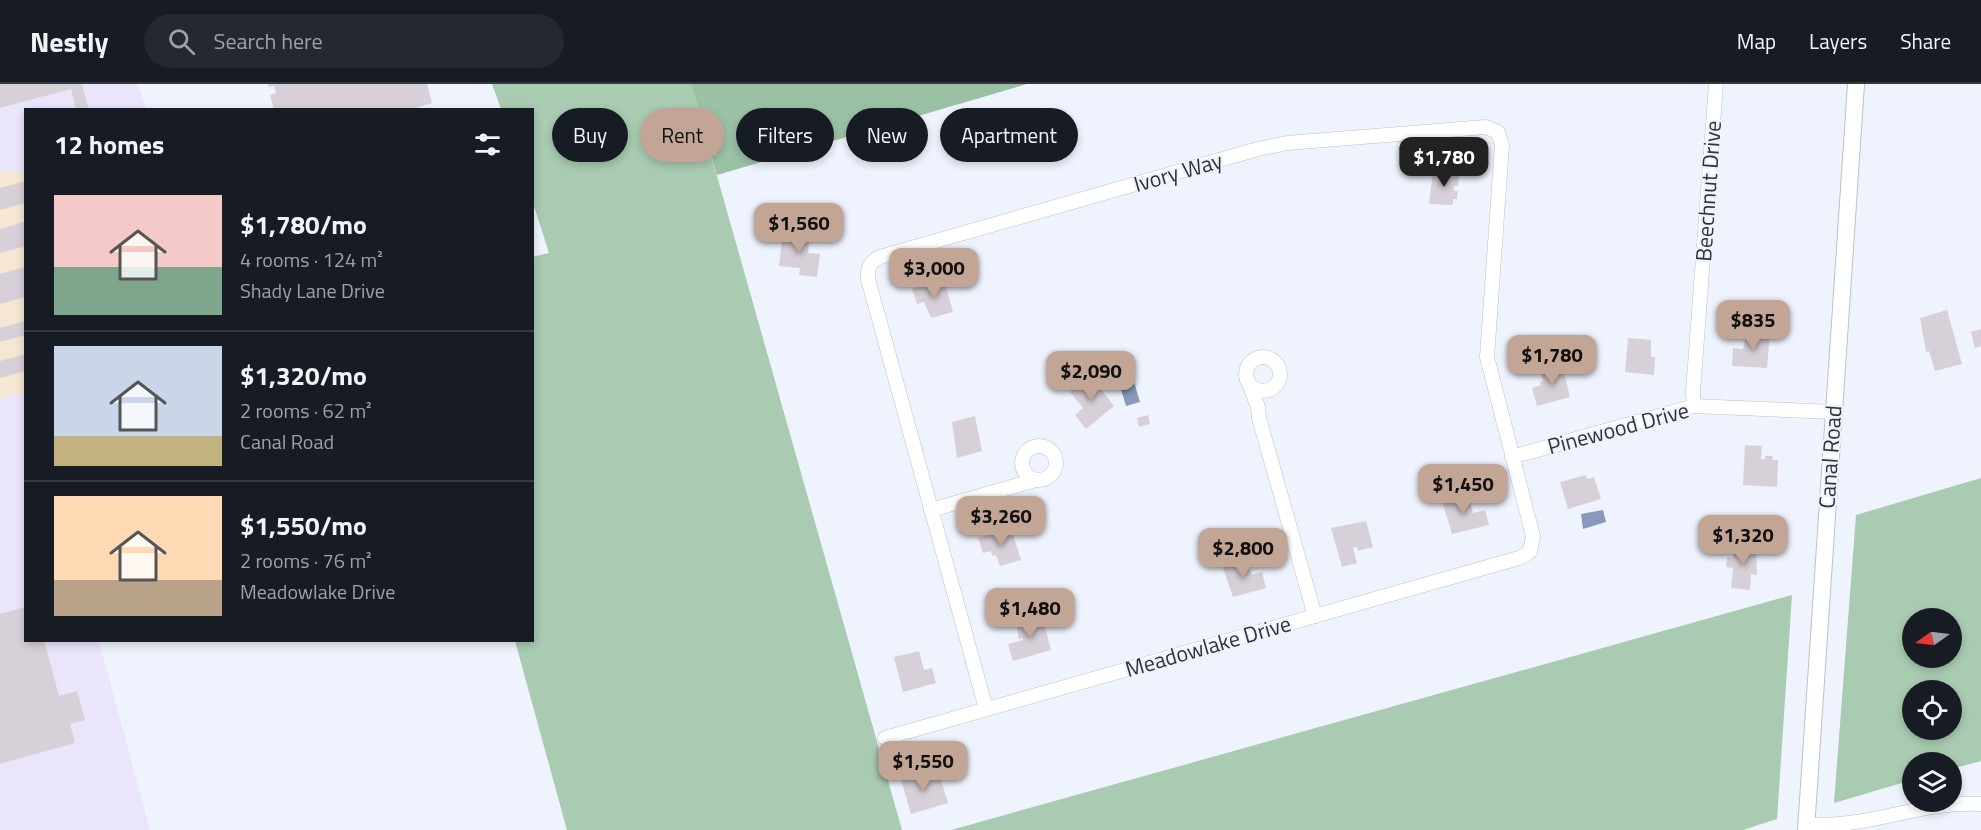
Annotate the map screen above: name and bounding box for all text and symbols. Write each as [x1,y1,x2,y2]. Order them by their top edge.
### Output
search box [144,14,564,68]
text: Nestly [30,20,108,63]
text: Search here [213,24,323,58]
icon: search [165,25,198,58]
text: Map [1737,25,1776,57]
text: Layers [1809,25,1867,57]
text: Share [1900,25,1951,57]
chip: Buy [552,108,628,162]
chip: Rent [640,108,724,162]
chip: Filters [736,108,834,162]
chip: New [846,108,928,162]
chip: Apartment [940,108,1078,162]
street label: Beechnut Drive [1686,119,1730,263]
text: 12 homes [54,125,164,164]
icon: filters [471,128,504,161]
pin: $1,780 [1395,137,1493,188]
text: $1,780 [1413,141,1475,172]
street label: Ivory Way [1129,143,1227,201]
pin: $1,560 [750,203,848,254]
text: $1,780/mo [240,205,367,244]
text: $1,560 [768,207,830,238]
icon: home [102,219,174,291]
text: 4 rooms · 124 m² [240,244,383,275]
pin: $3,000 [885,248,983,299]
text: $3,000 [903,252,965,283]
text: Shady Lane Drive [240,275,385,306]
pin: $835 [1717,300,1789,351]
text: $835 [1731,304,1775,335]
pin: $1,780 [1503,335,1601,386]
text: $1,780 [1521,339,1583,370]
pin: $2,090 [1042,351,1140,402]
text: $2,090 [1060,355,1122,386]
text: $1,320/mo [240,356,367,395]
icon: home [102,370,174,442]
street label: Pinewood Drive [1543,393,1693,463]
text: 2 rooms · 62 m² [240,395,372,426]
street label: Canal Road [1809,404,1851,510]
text: Canal Road [240,426,334,457]
pin: $1,450 [1414,464,1512,515]
text: $1,450 [1432,468,1494,499]
pin: $3,260 [952,496,1050,547]
text: $3,260 [970,500,1032,531]
text: $1,550/mo [240,506,367,545]
pin: $1,320 [1694,515,1792,566]
text: $1,320 [1712,519,1774,550]
icon: home [102,520,174,592]
pin: $2,800 [1194,528,1292,579]
text: $2,800 [1212,532,1274,563]
text: 2 rooms · 76 m² [240,545,372,576]
text: Meadowlake Drive [240,576,395,607]
pin: $1,480 [981,588,1079,639]
text: $1,480 [999,592,1061,623]
street label: Meadowlake Drive [1121,606,1295,686]
north arrow [1902,608,1962,668]
map controls [1902,608,1962,812]
button: locate [1902,680,1962,740]
pin: $1,550 [874,741,972,792]
text: $1,550 [892,745,954,776]
button: layers [1902,752,1962,812]

